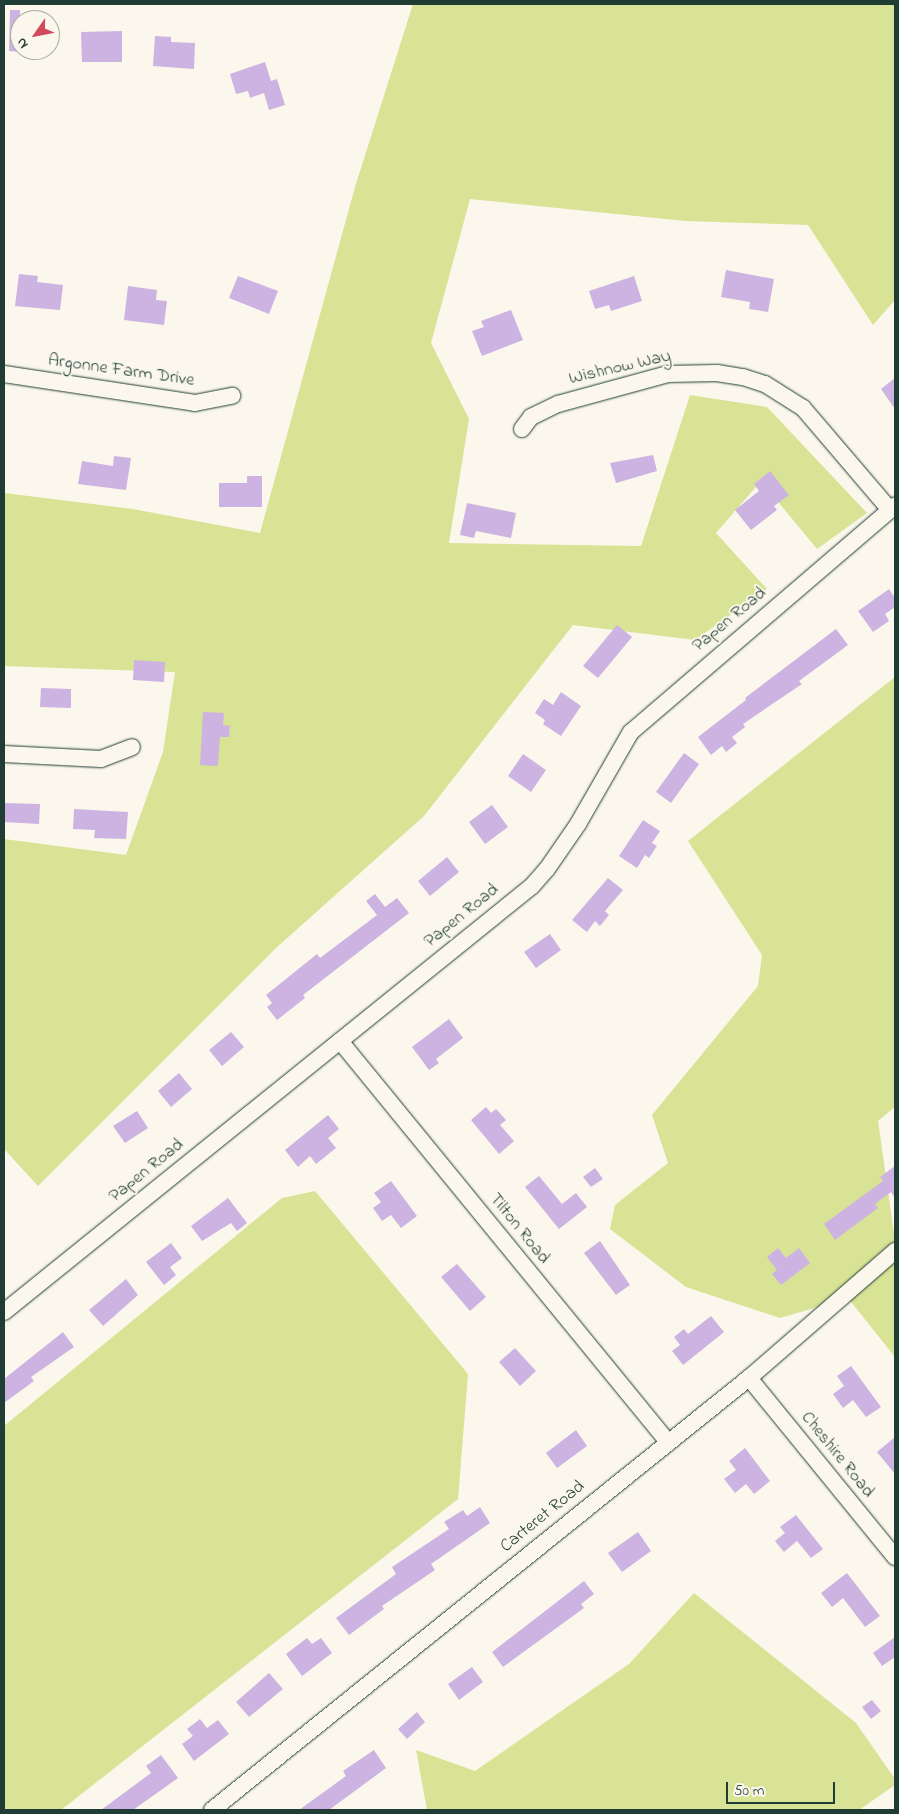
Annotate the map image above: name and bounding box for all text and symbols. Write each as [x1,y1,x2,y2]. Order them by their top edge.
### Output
north arrow [10,10,60,60]
text: N [11,33,34,53]
street label: Wishnow Way [567,346,673,390]
street label: Argonne Farm Drive [46,350,196,392]
street label: Papen Road [689,583,771,657]
street label: Papen Road [420,879,504,953]
street label: Papen Road [105,1134,189,1208]
street label: Tilton Road [484,1189,554,1269]
street label: Cheshire Road [796,1408,878,1502]
street label: Carteret Road [496,1476,590,1558]
scale bar [729,1772,838,1804]
text: 50 m [734,1780,764,1802]

